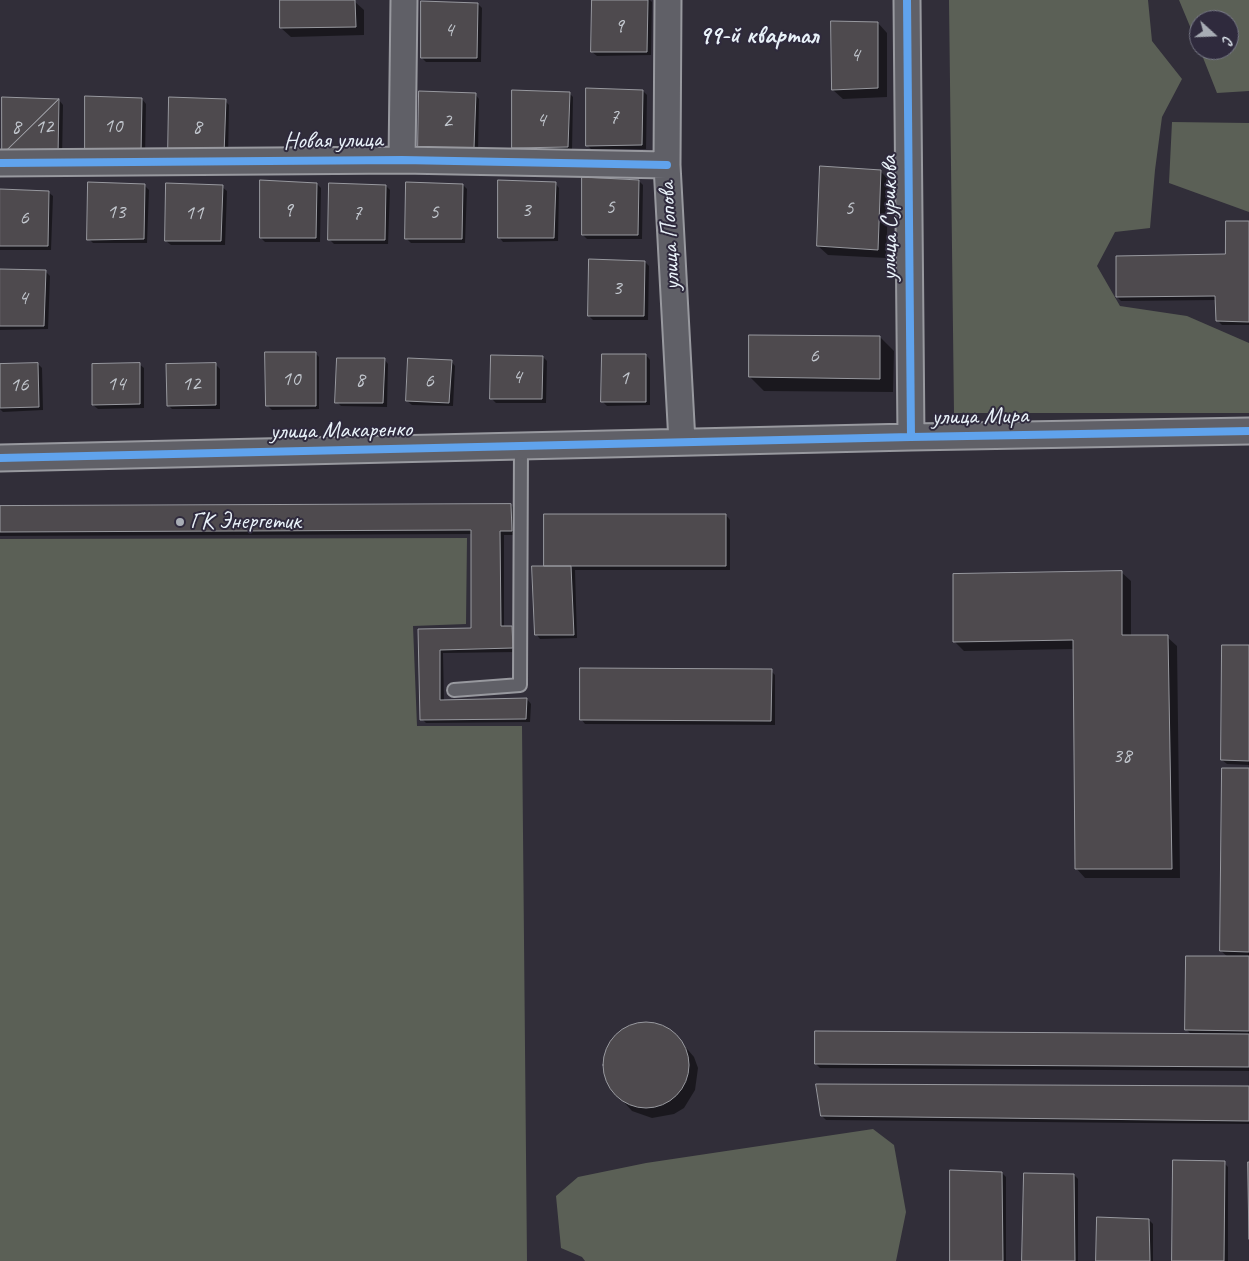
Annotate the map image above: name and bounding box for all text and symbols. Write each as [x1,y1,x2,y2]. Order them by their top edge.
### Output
north arrow [1189,10,1239,60]
house number: 9 [614,13,624,39]
house number: 4 [444,17,454,43]
district label: 99-й квартал [699,21,819,51]
text: С [1218,34,1237,46]
house number: 4 [850,42,860,68]
house number: 7 [609,104,619,130]
house number: 4 [536,107,546,133]
house number: 2 [442,108,452,134]
house number: 10 [104,113,122,139]
house number: 8 [11,114,21,140]
house number: 12 [35,114,53,140]
house number: 8 [192,114,202,140]
street label: Новая улица [283,126,383,156]
street label: улица Сурикова [876,155,904,281]
street label: улица Попова [653,181,687,291]
house number: 5 [605,194,615,220]
house number: 5 [844,195,854,221]
house number: 9 [283,197,293,223]
house number: 3 [521,197,531,223]
house number: 13 [107,199,125,225]
house number: 5 [429,199,439,225]
house number: 11 [185,200,203,226]
house number: 7 [352,200,362,226]
house number: 6 [19,205,29,231]
house number: 3 [612,275,622,301]
house number: 4 [18,285,28,311]
house number: 6 [809,343,819,369]
house number: 4 [512,364,522,390]
house number: 1 [619,365,629,391]
house number: 10 [282,366,300,392]
house number: 8 [355,367,365,393]
house number: 6 [424,368,434,394]
house number: 14 [107,371,125,397]
house number: 12 [182,371,200,397]
house number: 16 [10,372,28,398]
street label: улица Мира [931,402,1029,432]
street label: улица Макаренко [270,415,412,447]
place label: ГК Энергетик [190,508,301,536]
marker: ГК Энергетик [174,516,186,528]
house number: 38 [1113,743,1131,769]

